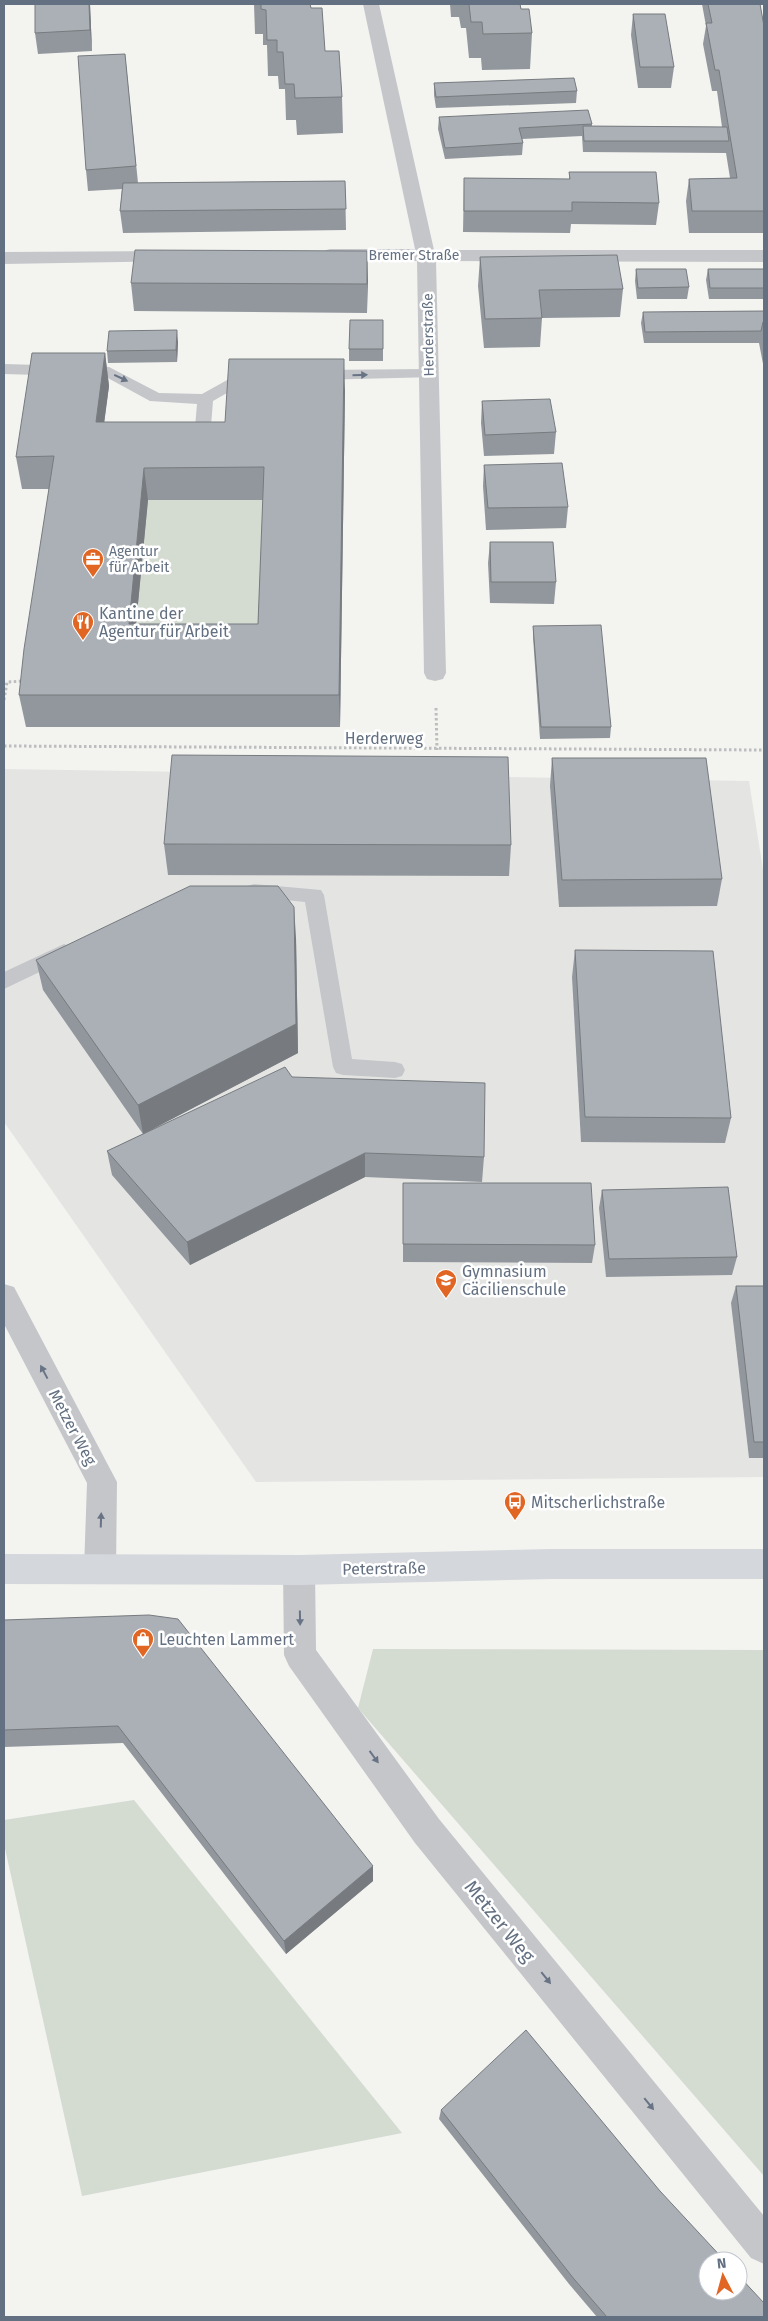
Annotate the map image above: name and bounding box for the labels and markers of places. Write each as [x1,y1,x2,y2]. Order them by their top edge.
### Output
place label: Agentur für Arbeit [109,543,170,576]
office icon: Agentur für Arbeit [81,547,105,578]
place label: Kantine der Agentur für Arbeit [99,604,229,641]
restaurant icon: Kantine der Agentur für Arbeit [71,610,95,641]
place label: Gymnasium Cäcilienschule [462,1262,566,1299]
school or university icon: Gymnasium Cäcilienschule [434,1268,458,1299]
bus stop icon: Mitscherlichstraße [503,1490,527,1521]
place label: Mitscherlichstraße [531,1493,665,1512]
shop icon: Leuchten Lammert [131,1627,155,1658]
place label: Leuchten Lammert [159,1630,294,1649]

